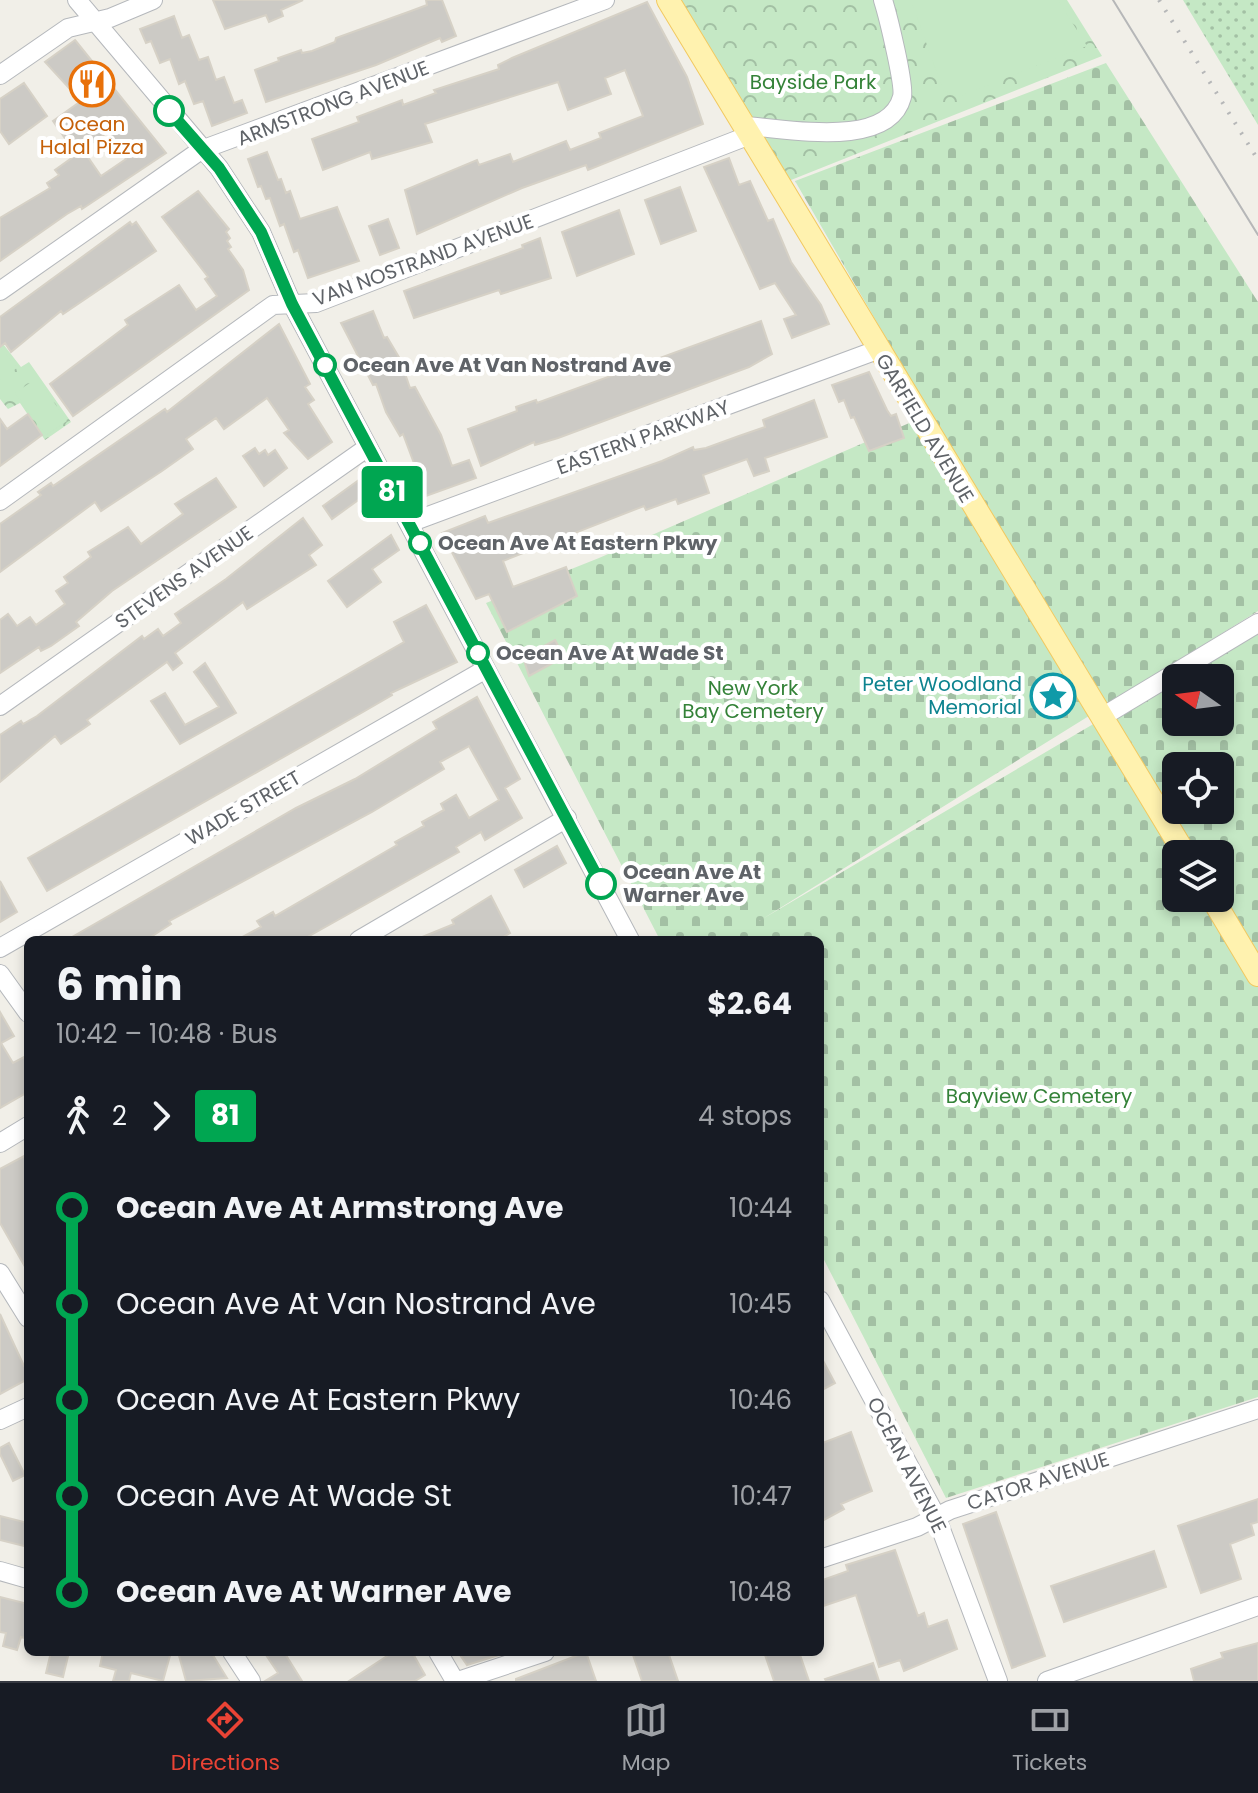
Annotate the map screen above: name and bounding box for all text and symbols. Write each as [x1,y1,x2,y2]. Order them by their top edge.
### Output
street label: ARMSTRONG AVENUE [233,53,433,153]
restaurant icon: Ocean Halal Pizza [68,60,116,108]
park label: Bayside Park [750,68,877,96]
unlabelled marker [154,96,184,126]
place label: Ocean Halal Pizza [40,110,144,161]
street label: VAN NOSTRAND AVENUE [309,207,537,313]
street label: GARFIELD AVENUE [869,348,981,508]
place label: Ocean Ave At Van Nostrand Ave [343,351,671,379]
marker: Ocean Ave At Van Nostrand Ave [314,354,336,376]
street label: EASTERN PARKWAY [553,393,734,481]
line badge: 81 [356,466,428,518]
text: 81 [378,472,406,511]
street label: STEVENS AVENUE [109,519,259,635]
place label: Ocean Ave At Eastern Pkwy [438,529,718,557]
marker: Ocean Ave At Eastern Pkwy [409,532,431,554]
place label: Ocean Ave At Wade St [496,639,724,667]
marker: Ocean Ave At Wade St [467,642,489,664]
north arrow [1162,664,1234,736]
map controls [1162,664,1234,912]
place label: Peter Woodland Memorial [862,670,1022,721]
place icon: Peter Woodland Memorial [1029,672,1077,720]
park label: New York Bay Cemetery [682,674,824,725]
button: locate [1162,752,1234,824]
street label: WADE STREET [180,764,306,852]
button: layers [1162,840,1234,912]
place label: Ocean Ave At Warner Ave [623,858,761,909]
marker: Ocean Ave At Warner Ave [586,869,616,899]
text: 6 min [56,954,183,1015]
text: $2.64 [707,982,792,1025]
text: 10:42 – 10:48 · Bus [56,1016,277,1052]
park label: Bayview Cemetery [946,1082,1132,1110]
icon: walk [56,1094,100,1138]
icon: forward [139,1094,183,1138]
text: 81 [211,1096,240,1135]
text: 2 [112,1098,127,1134]
text: 4 stops [698,1098,792,1134]
text: Ocean Ave At Armstrong Ave [116,1186,563,1229]
text: 10:44 [729,1190,792,1226]
text: Ocean Ave At Van Nostrand Ave [116,1282,596,1325]
text: 10:45 [729,1286,792,1322]
text: Ocean Ave At Eastern Pkwy [116,1378,520,1421]
text: 10:46 [729,1382,792,1418]
street label: OCEAN AVENUE [861,1392,953,1538]
street label: CATOR AVENUE [963,1445,1113,1517]
text: Ocean Ave At Wade St [116,1474,452,1517]
text: 10:47 [731,1478,792,1514]
text: Ocean Ave At Warner Ave [116,1570,512,1613]
text: 10:48 [729,1574,792,1610]
tab: Directions [171,1698,280,1779]
tab: Map [622,1698,670,1779]
tab: Tickets [1012,1698,1087,1779]

